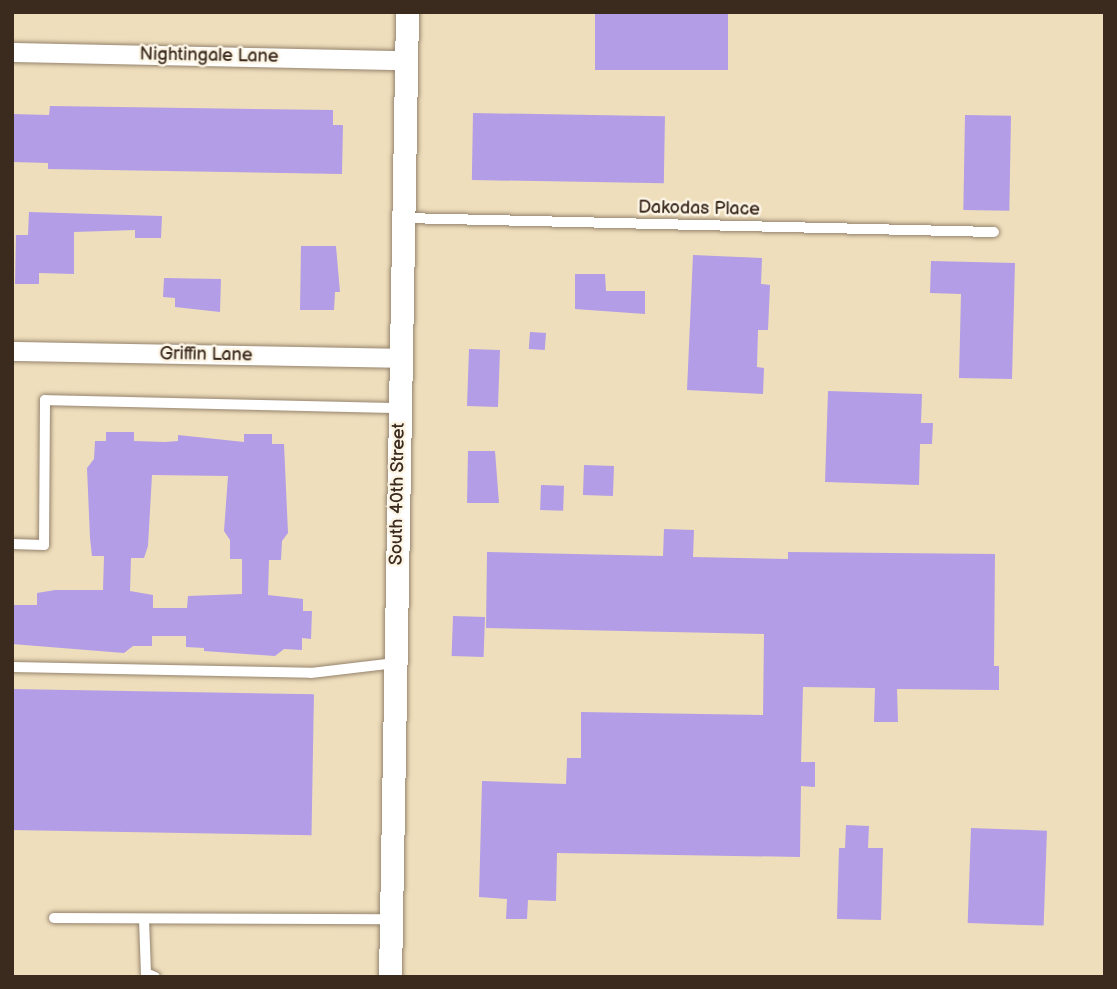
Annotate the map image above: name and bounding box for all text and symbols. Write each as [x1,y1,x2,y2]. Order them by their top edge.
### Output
street label: Nightingale Lane [139,44,279,68]
street label: Dakodas Place [638,197,760,221]
street label: Griffin Lane [159,343,253,367]
street label: South 40th Street [386,423,410,565]

